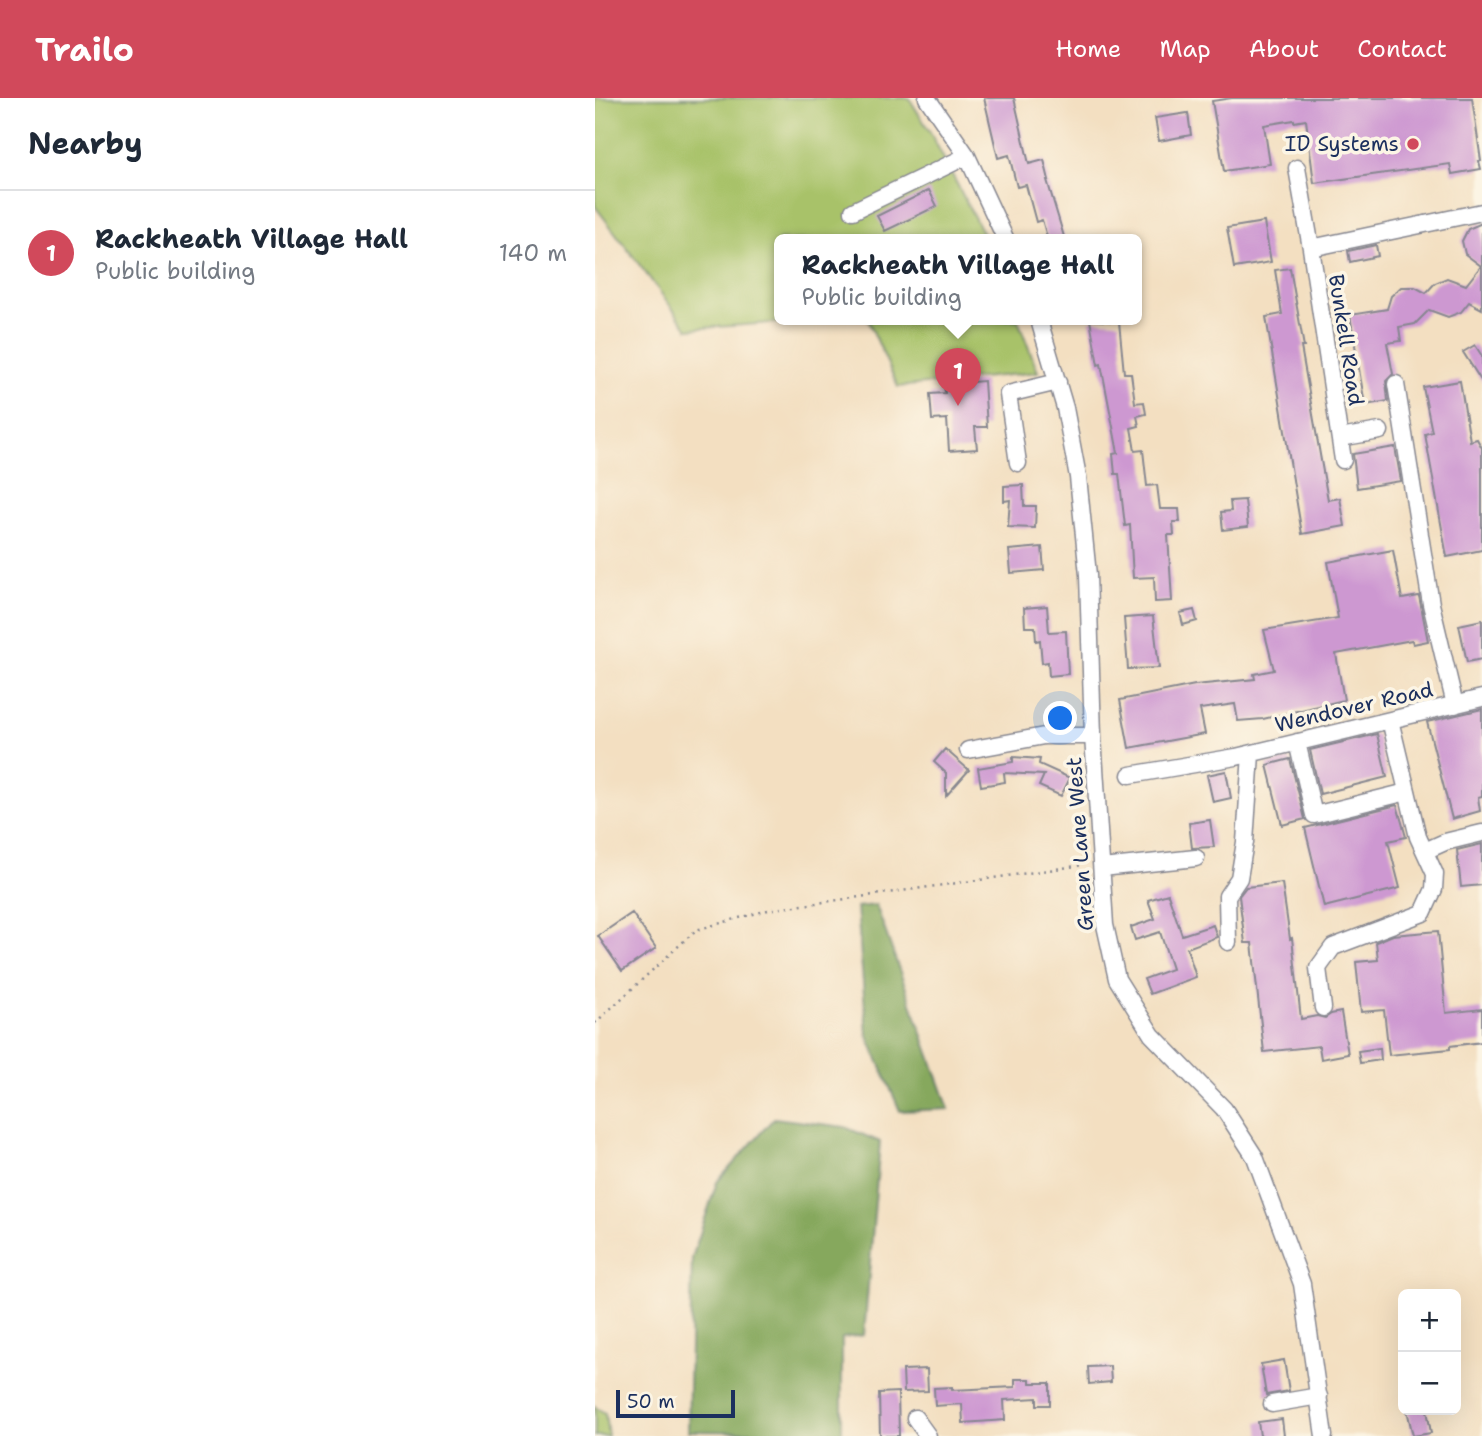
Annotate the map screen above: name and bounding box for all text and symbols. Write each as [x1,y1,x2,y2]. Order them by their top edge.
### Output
text: Trailo [35,27,134,72]
text: Home [1055,33,1121,65]
text: Map [1159,33,1211,65]
text: About [1249,33,1319,65]
text: Contact [1357,33,1447,65]
text: Nearby [28,123,143,164]
place label: ID Systems [1285,130,1399,158]
marker: ID Systems [1405,136,1421,152]
text: Rackheath Village Hall [95,221,408,256]
popup [774,234,1142,325]
text: 1 [46,238,56,268]
text: 140 m [499,238,567,268]
text: Rackheath Village Hall [801,247,1115,282]
text: Public building [95,256,255,286]
street label: Bunkell Road [1322,272,1370,408]
text: Public building [801,282,962,312]
pin: 1 [935,348,981,406]
street label: Wendover Road [1272,675,1436,739]
your location [1043,701,1077,735]
street label: Green Lane West [1060,756,1100,932]
map controls [1398,1289,1461,1415]
button: + [1398,1289,1461,1352]
button: − [1398,1352,1461,1415]
scale bar [616,1387,735,1419]
text: 50 m [627,1389,675,1414]

